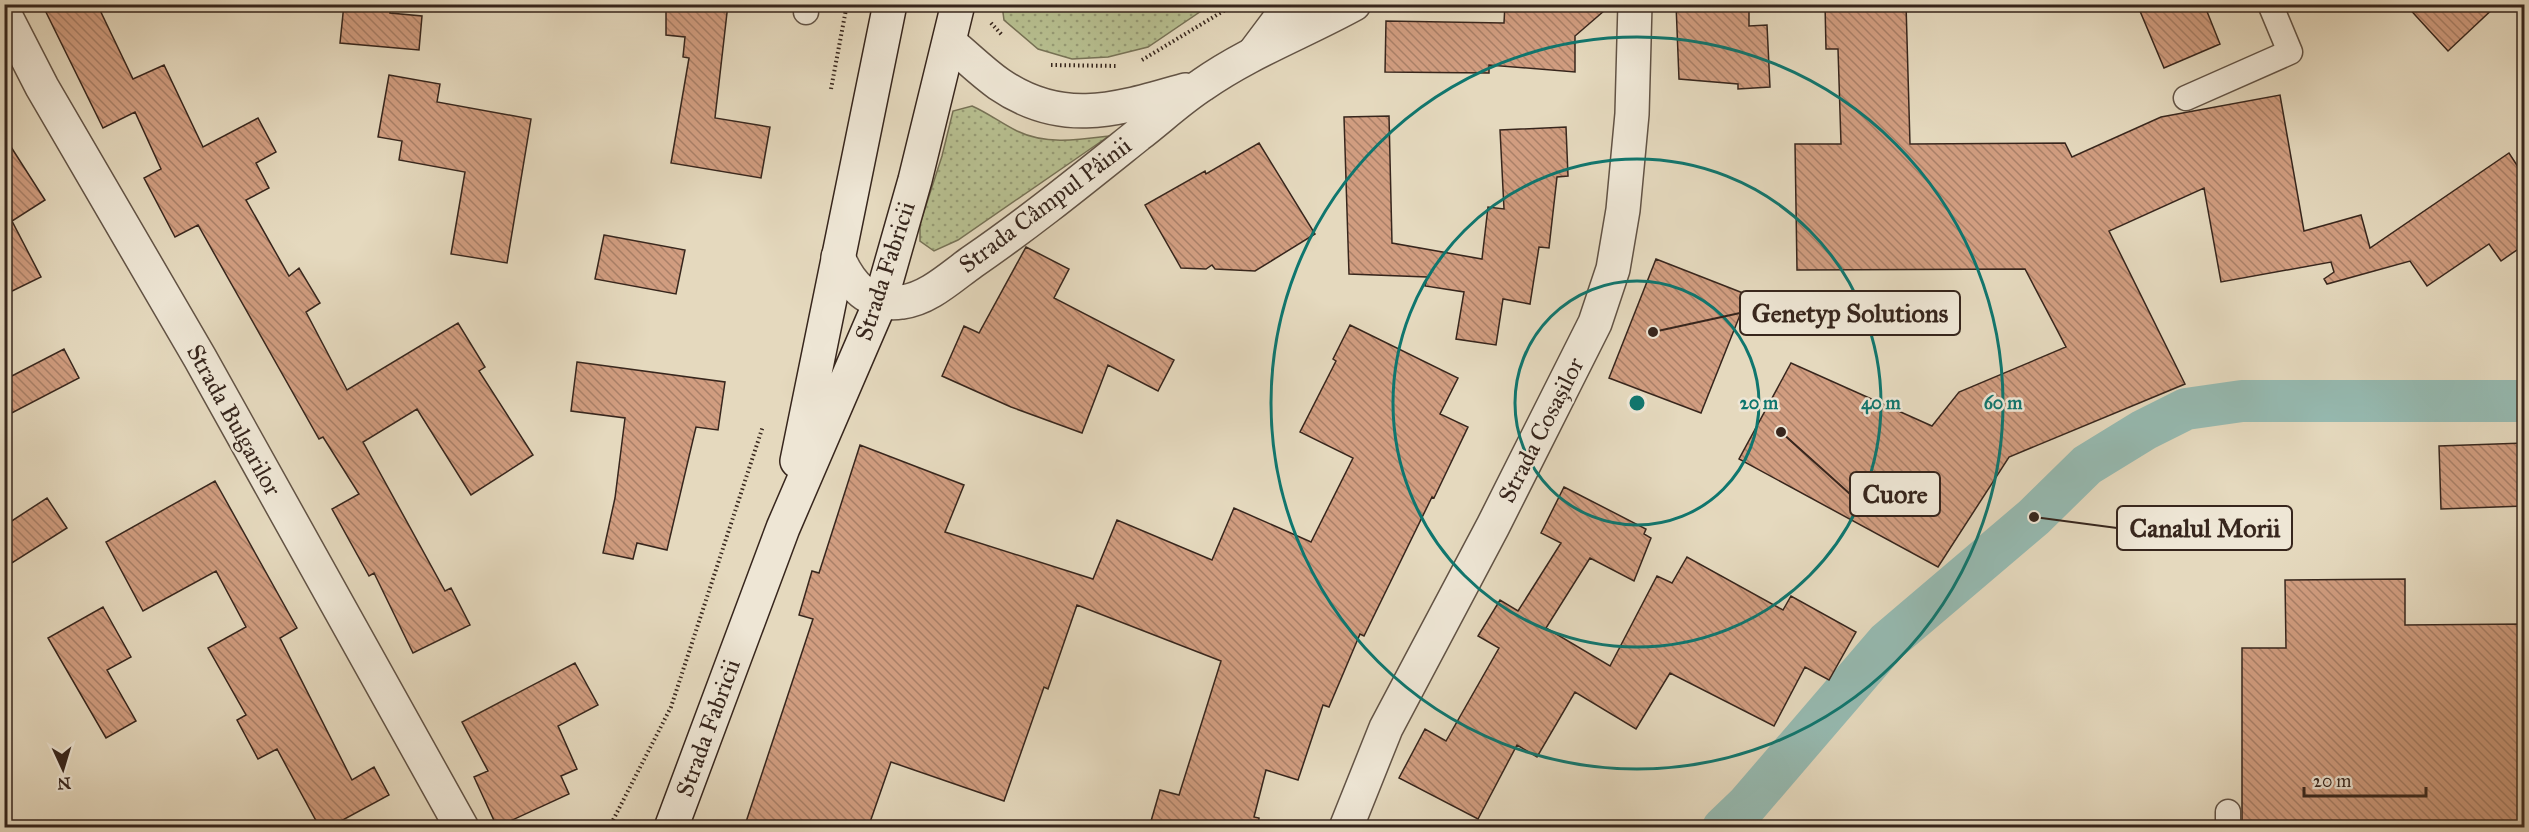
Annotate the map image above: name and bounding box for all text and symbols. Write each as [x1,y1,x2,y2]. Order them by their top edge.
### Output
street label: Strada Câmpul Pâinii [953,130,1138,280]
street label: Strada Fabricii [848,197,922,344]
callout: Genetyp Solutions [1740,291,1960,335]
text: Genetyp Solutions [1752,297,1949,329]
street label: Strada Bulgarilor [180,339,288,501]
street label: Strada Cosașilor [1491,352,1591,508]
text: 20 m [1740,392,1779,414]
text: 40 m [1861,392,1902,415]
text: 60 m [1984,392,2023,414]
centre of rings [1627,393,1647,413]
callout: Cuore [1850,472,1940,516]
text: Cuore [1862,478,1928,510]
callout: Canalul Morii [2117,506,2292,550]
text: Canalul Morii [2130,512,2281,544]
street label: Strada Fabricii [669,655,747,801]
north arrow [33,739,93,799]
scale bar [2304,760,2426,798]
text: 20 m [2313,770,2351,792]
text: N [56,774,71,793]

